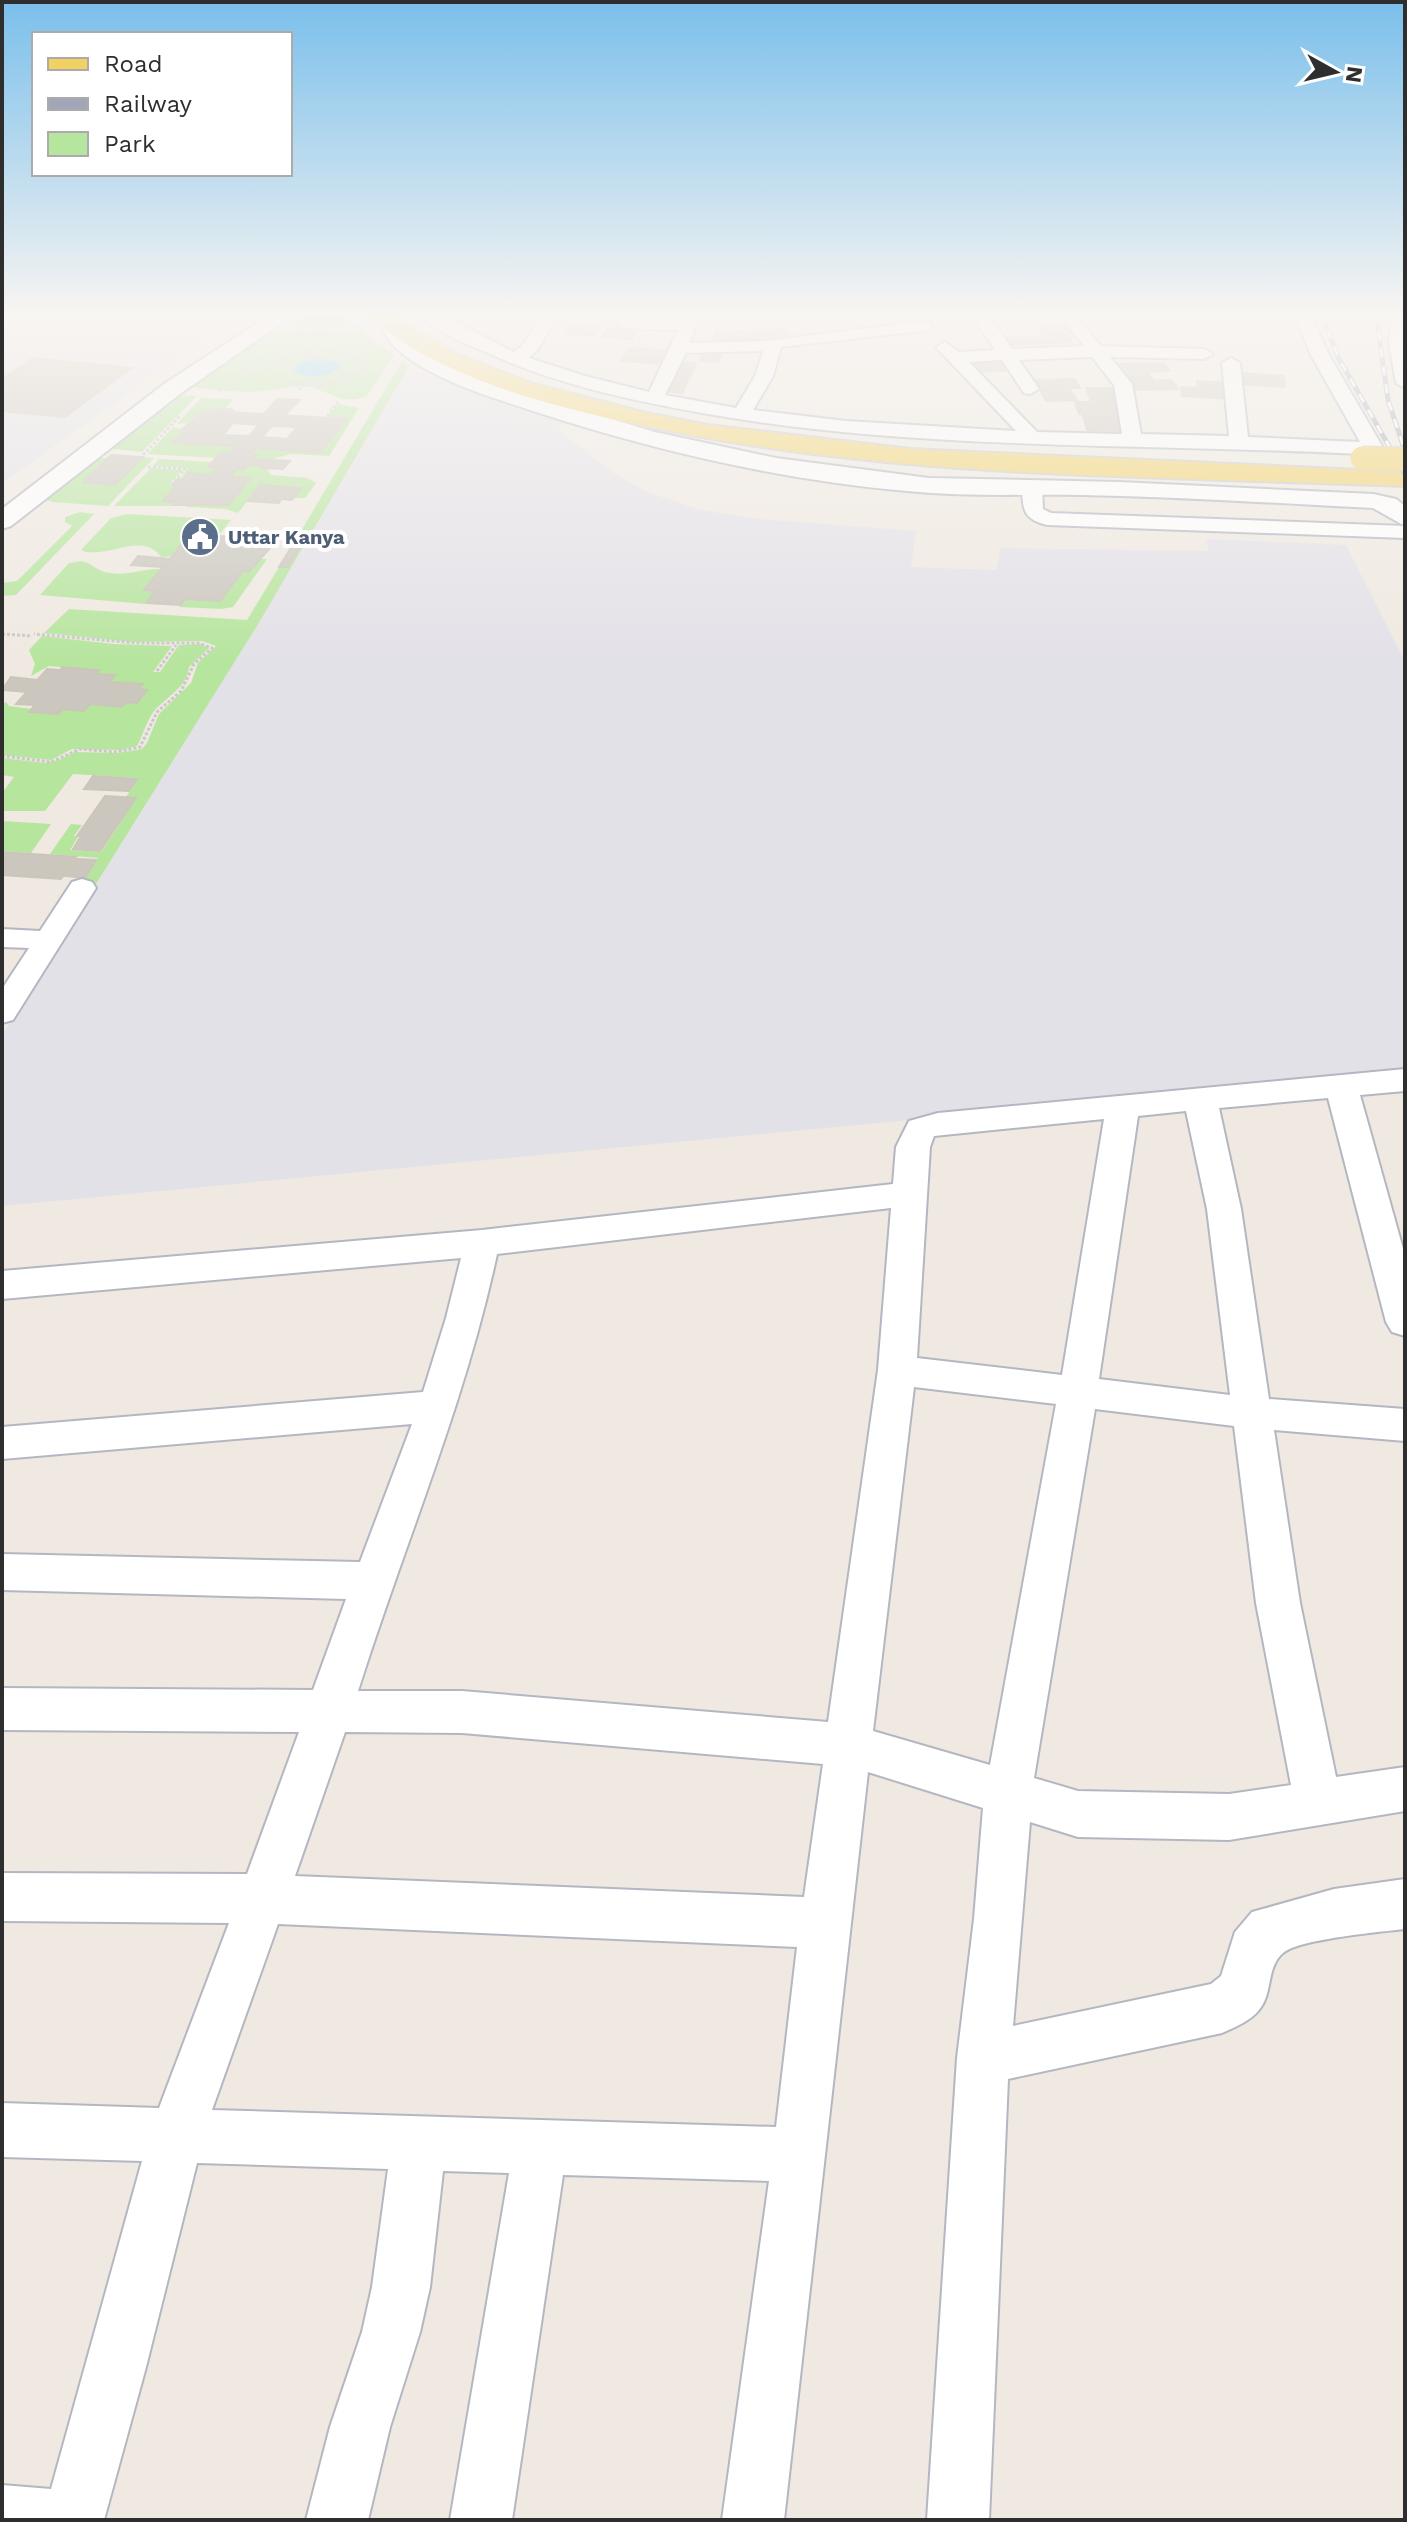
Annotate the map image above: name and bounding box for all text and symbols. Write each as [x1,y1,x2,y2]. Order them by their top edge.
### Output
legend [32,32,292,176]
north arrow [1295,32,1375,112]
text: Road [104,50,163,78]
text: N [1341,65,1368,85]
text: Railway [104,90,193,118]
text: Park [104,130,156,158]
public building icon: Uttar Kanya [179,516,221,558]
place label: Uttar Kanya [228,525,345,549]

